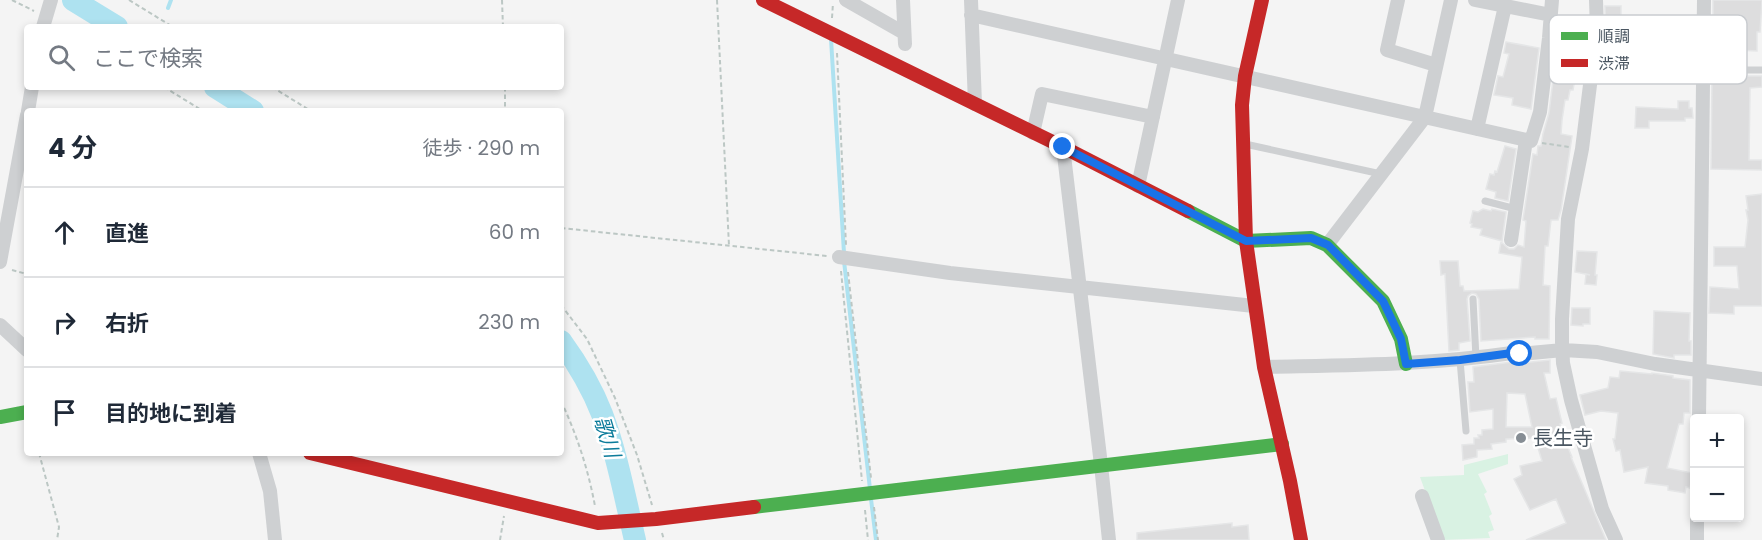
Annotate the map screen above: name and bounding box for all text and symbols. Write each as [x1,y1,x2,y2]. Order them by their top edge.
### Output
legend [1549,15,1747,84]
search box [24,24,564,90]
text: 順調 [1598,25,1630,48]
icon: search [45,41,78,74]
text: ここで検索 [93,43,203,74]
text: 渋滞 [1598,52,1630,75]
text: 4 分 [48,130,97,166]
route end [1049,133,1075,159]
text: 徒歩 · 290 m [422,134,540,162]
icon: ahead [48,216,81,249]
text: 直進 [105,218,149,249]
text: 60 m [489,218,540,246]
icon: right [48,306,81,339]
text: 右折 [105,308,149,339]
text: 230 m [478,308,540,336]
route start [1506,340,1532,366]
icon: arrive [48,396,81,429]
text: 目的地に到着 [105,398,237,429]
water label: 歌川 [587,413,628,463]
map controls [1690,414,1744,522]
button: + [1690,414,1744,468]
place label: 長生寺 [1533,424,1593,452]
marker: 長生寺 [1514,431,1528,445]
button: − [1690,468,1744,522]

